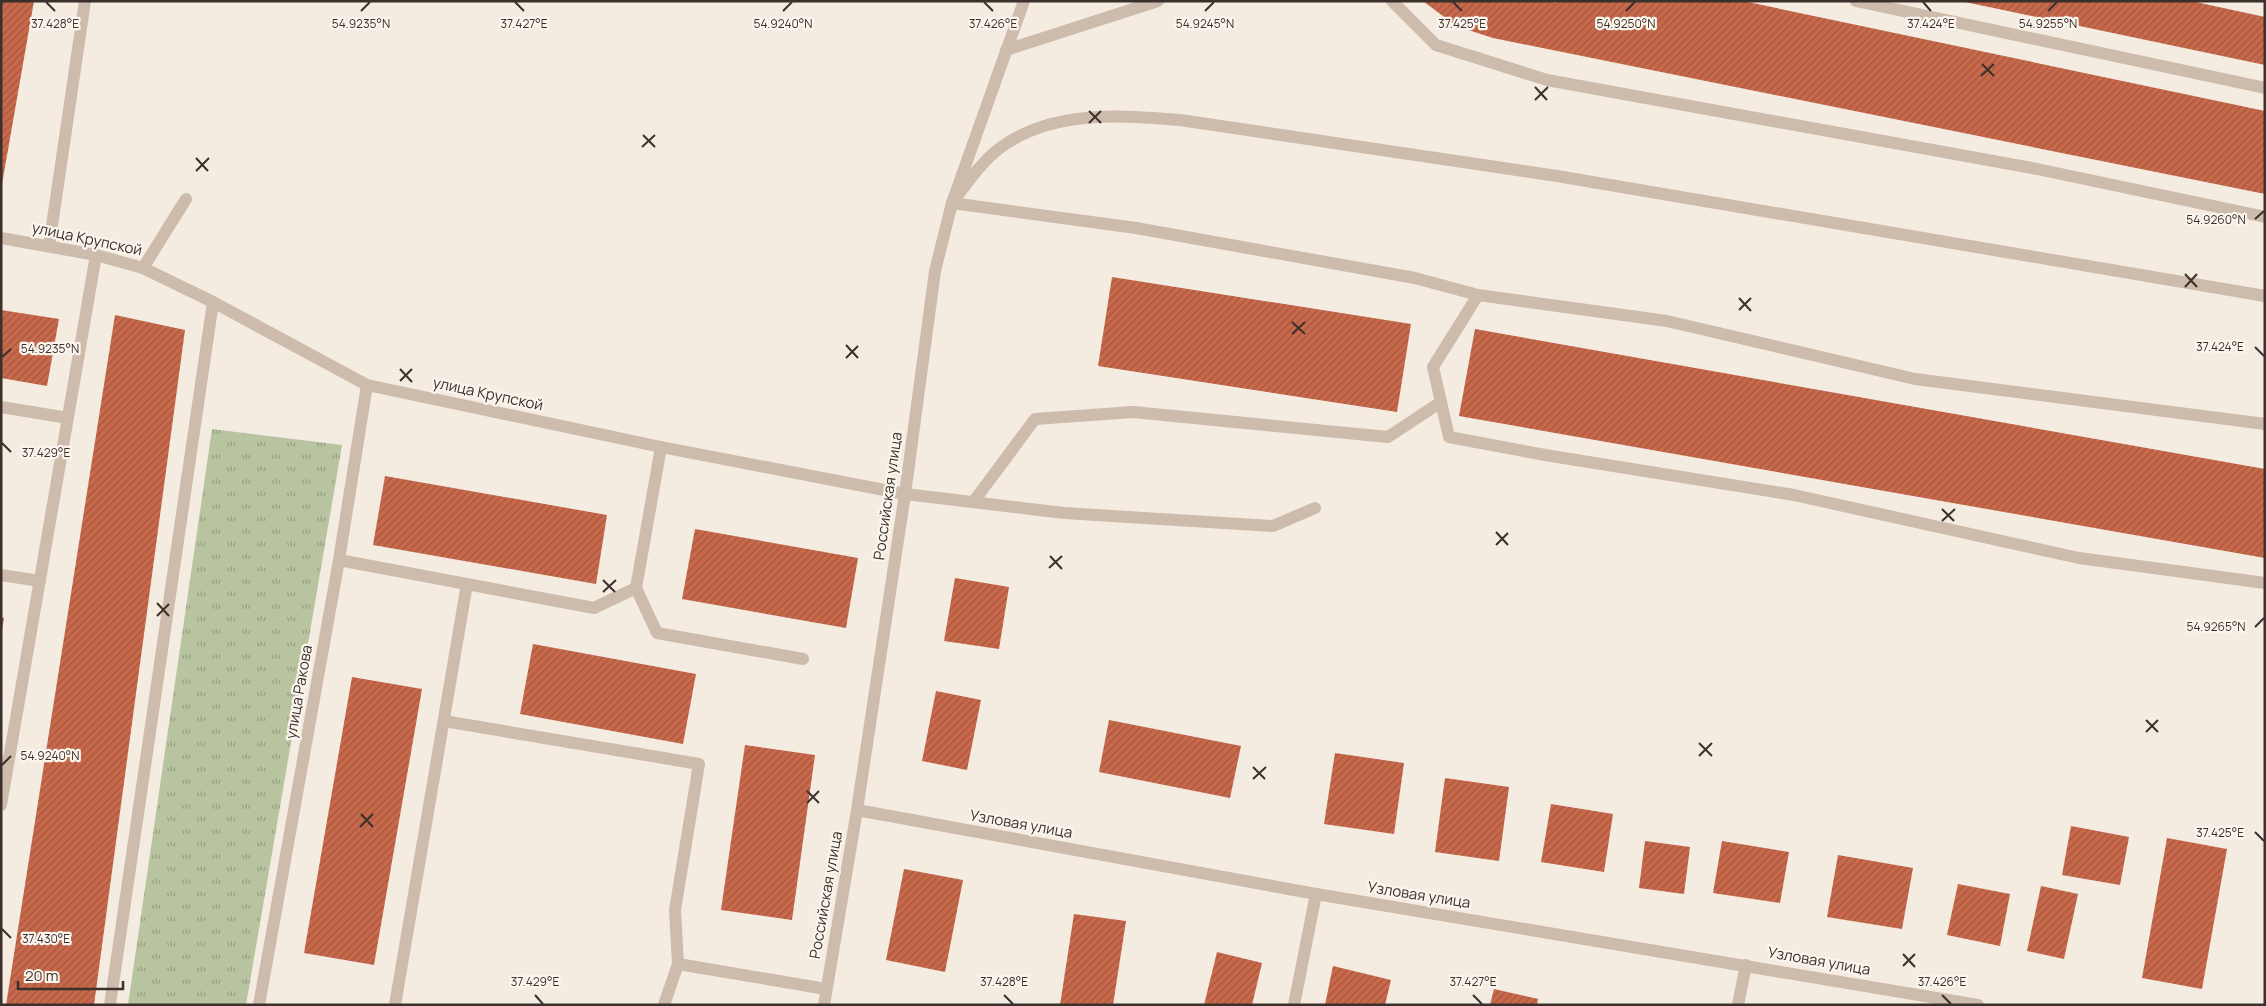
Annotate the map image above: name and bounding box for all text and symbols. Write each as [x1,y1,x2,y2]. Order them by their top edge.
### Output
text: 37.428°E [31,15,79,32]
text: 54.9235°N [332,15,390,32]
text: 37.427°E [500,15,548,32]
text: 54.9240°N [754,15,812,32]
text: 37.426°E [969,15,1017,32]
text: 54.9245°N [1176,15,1234,32]
text: 37.425°E [1438,15,1486,32]
text: 54.9250°N [1597,15,1655,32]
text: 37.424°E [1907,15,1955,32]
text: 54.9255°N [2019,15,2077,32]
text: 54.9260°N [2186,211,2246,228]
street label: улица Крупской [30,217,144,260]
text: 37.424°E [2196,338,2244,355]
text: 54.9235°N [21,340,79,357]
street label: улица Крупской [431,372,545,415]
street label: Российская улица [868,431,907,561]
text: 37.429°E [22,444,70,461]
text: 54.9265°N [2186,618,2246,635]
street label: улица Ракова [280,643,317,741]
text: 54.9240°N [21,747,79,764]
street label: Узловая улица [968,804,1074,843]
text: 37.425°E [2196,824,2244,841]
street label: Российская улица [804,830,847,960]
street label: Узловая улица [1366,876,1472,913]
text: 37.430°E [22,930,70,947]
street label: Узловая улица [1766,941,1872,980]
scale bar [18,958,122,990]
text: 20 m [25,965,58,986]
text: 37.429°E [511,973,559,990]
text: 37.428°E [980,973,1028,990]
text: 37.427°E [1449,973,1497,990]
text: 37.426°E [1918,973,1966,990]

